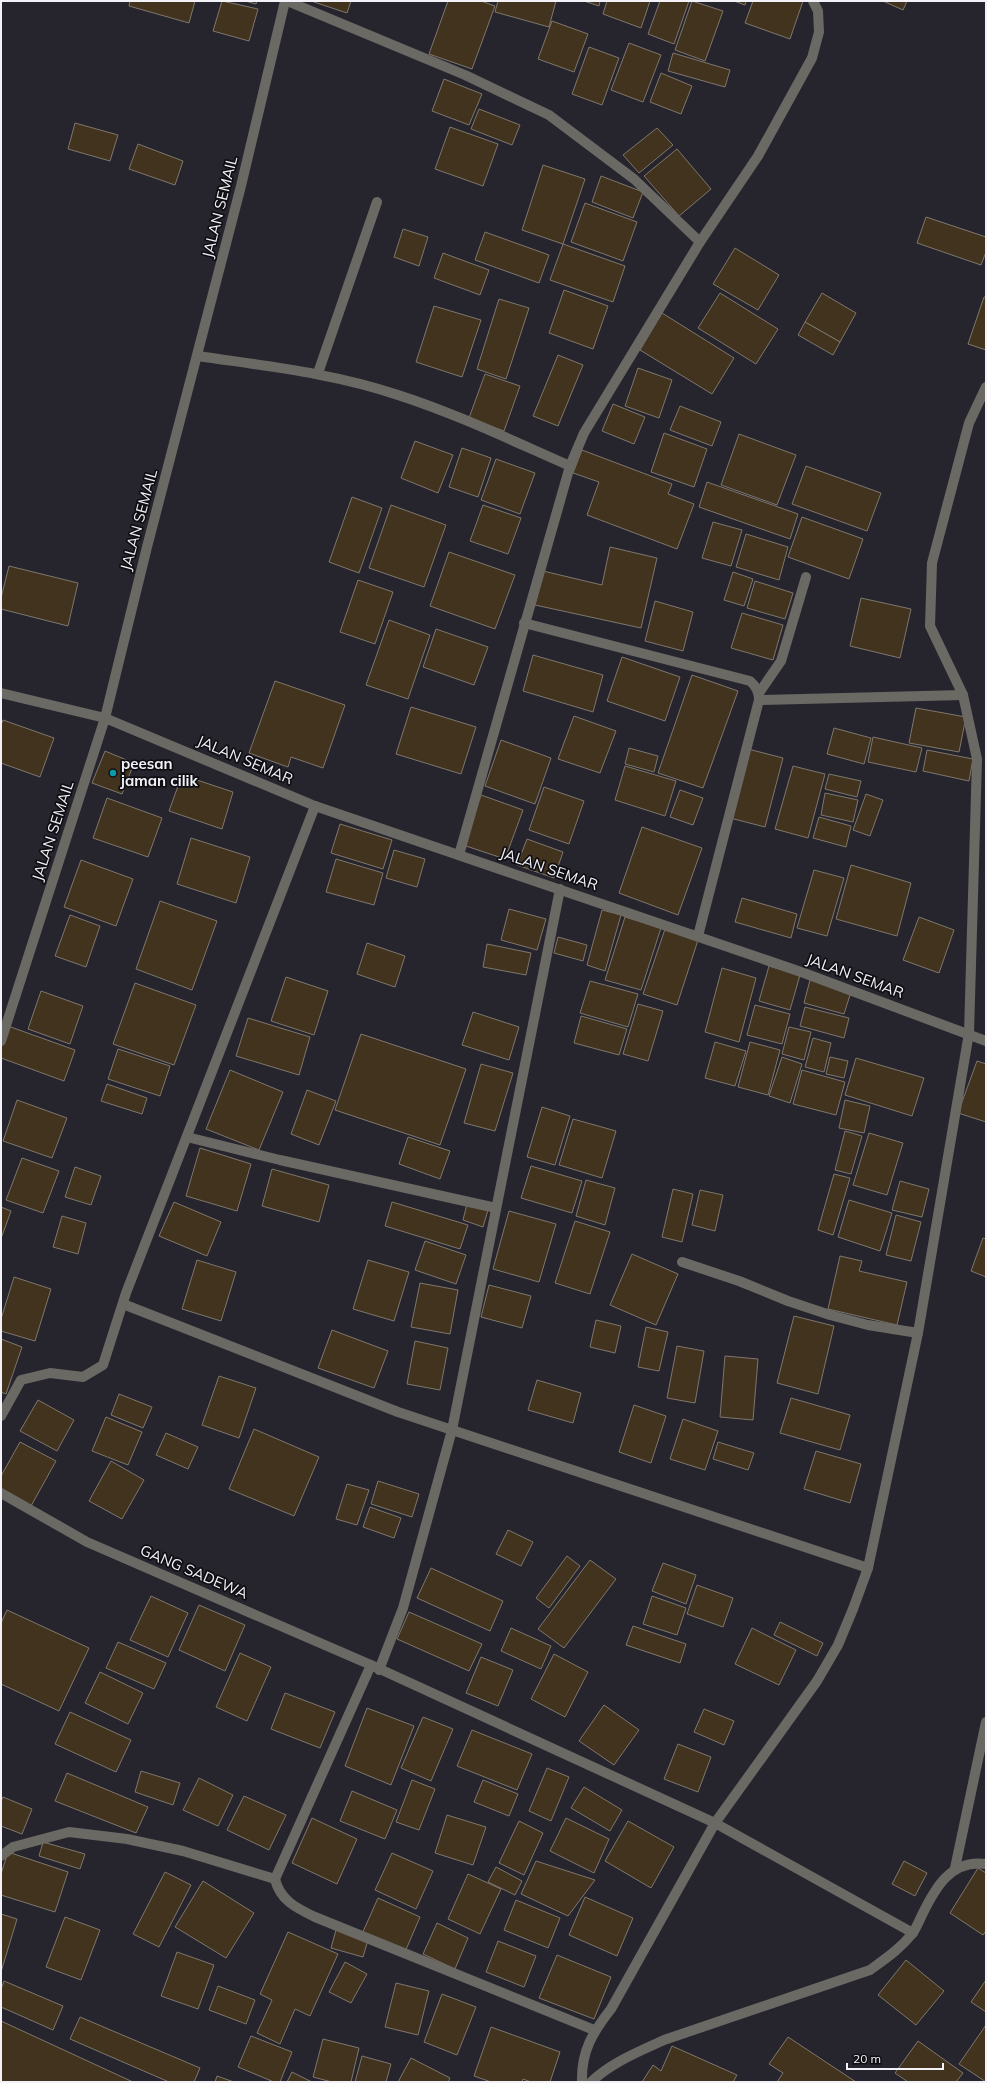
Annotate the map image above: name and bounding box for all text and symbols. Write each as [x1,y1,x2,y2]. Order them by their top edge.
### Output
street label: JALAN SEMAIL [198,154,241,260]
street label: JALAN SEMAIL [116,467,161,573]
street label: JALAN SEMAR [194,731,296,788]
place label: peesan jaman cilik [120,754,198,790]
marker: peesan jaman cilik [108,768,118,778]
street label: JALAN SEMAIL [27,778,78,883]
street label: JALAN SEMAR [498,843,601,894]
street label: JALAN SEMAR [804,949,907,1002]
street label: GANG SADEWA [137,1540,251,1603]
scale bar [847,2045,943,2071]
text: 20 m [853,2051,881,2066]

